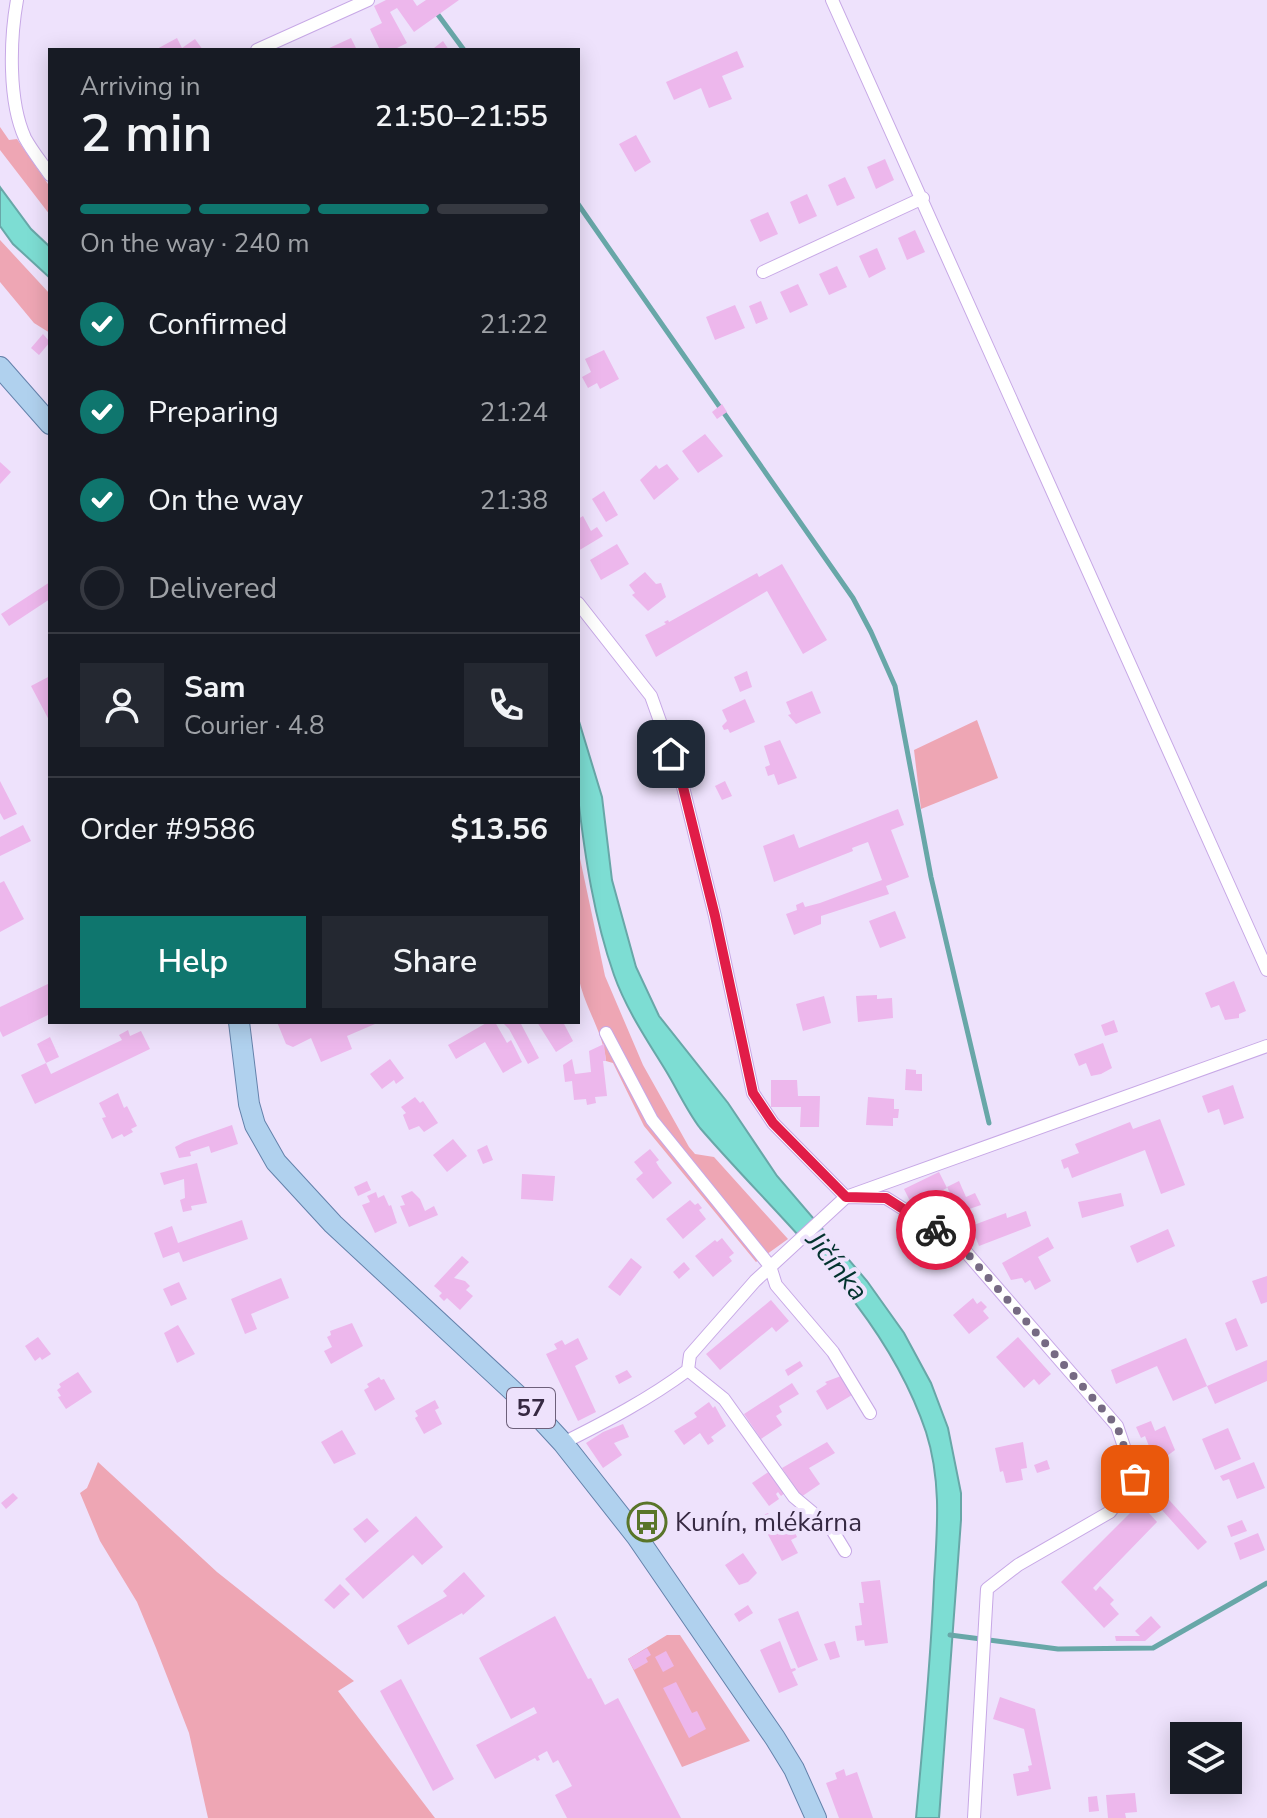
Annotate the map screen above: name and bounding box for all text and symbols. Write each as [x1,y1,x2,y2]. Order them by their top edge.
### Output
text: Arriving in [80,69,201,104]
text: 21:50–21:55 [375,96,548,137]
text: 2 min [80,98,213,169]
text: On the way · 240 m [80,226,309,261]
icon: check [80,302,124,346]
text: Confirmed [148,304,288,345]
text: 21:22 [480,307,548,342]
icon: check [80,390,124,434]
text: Preparing [148,392,279,433]
text: 21:24 [480,395,548,430]
icon: check [80,478,124,522]
text: On the way [148,480,303,521]
text: 21:38 [480,483,548,518]
text: Delivered [148,568,277,609]
button: person [80,663,164,747]
button: phone [464,663,548,747]
text: Sam [184,667,246,708]
text: Courier · 4.8 [184,708,325,743]
pin [637,720,705,788]
icon: home [649,732,693,776]
text: Order #9586 [80,809,255,850]
text: $13.56 [451,809,548,850]
button: Help [80,916,306,1008]
button: Share [322,916,548,1008]
courier [896,1190,976,1270]
icon: bike [914,1208,958,1252]
water label: Jičínka [796,1222,877,1309]
road number: 57 [507,1388,555,1428]
pin [1101,1445,1169,1513]
icon: bag [1113,1457,1157,1501]
bus stop icon: Kunín, mlékárna [626,1501,668,1543]
place label: Kunín, mlékárna [675,1505,862,1540]
map controls [1170,1722,1242,1794]
button: layers [1170,1722,1242,1794]

